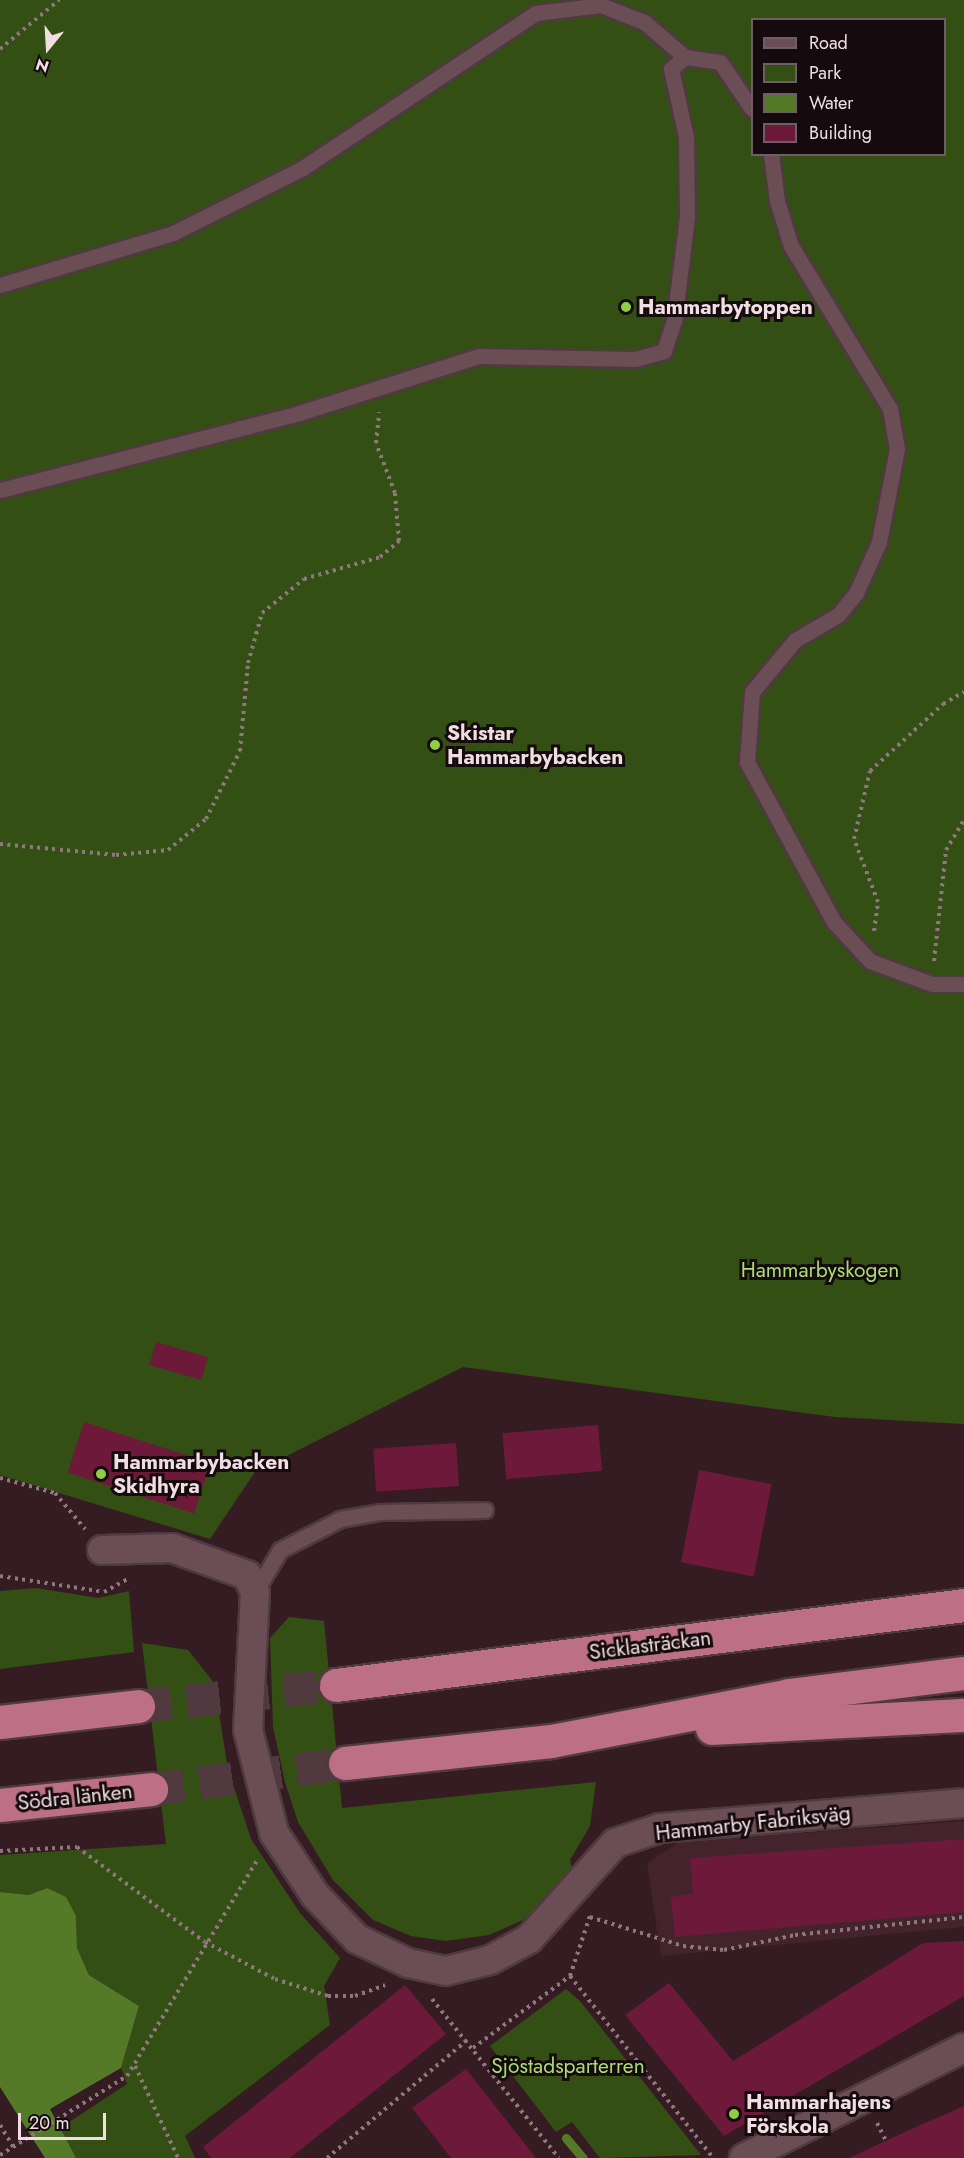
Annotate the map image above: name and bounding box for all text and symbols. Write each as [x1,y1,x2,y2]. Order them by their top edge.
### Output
north arrow [18,18,78,78]
legend [751,18,946,156]
text: Road [809,30,848,56]
text: N [33,53,52,78]
text: Park [809,60,841,86]
text: Water [809,90,853,116]
text: Building [809,120,872,146]
place label: Hammarbytoppen [638,294,813,320]
marker: Hammarbytoppen [619,300,633,314]
place label: Skistar Hammarbybacken [447,720,623,770]
marker: Skistar Hammarbybacken [428,738,442,752]
park label: Hammarbyskogen [741,1257,899,1283]
place label: Hammarbybacken Skidhyra [113,1449,289,1499]
marker: Hammarbybacken Skidhyra [94,1467,108,1481]
street label: Sicklasträckan [588,1625,712,1665]
street label: Södra länken [16,1778,134,1816]
street label: Hammarby Fabriksväg [654,1800,852,1846]
park label: Sjöstadsparterren [491,2053,645,2079]
place label: Hammarhajens Förskola [746,2089,891,2139]
scale bar [21,2101,110,2139]
marker: Hammarhajens Förskola [727,2107,741,2121]
text: 20 m [29,2110,69,2136]

